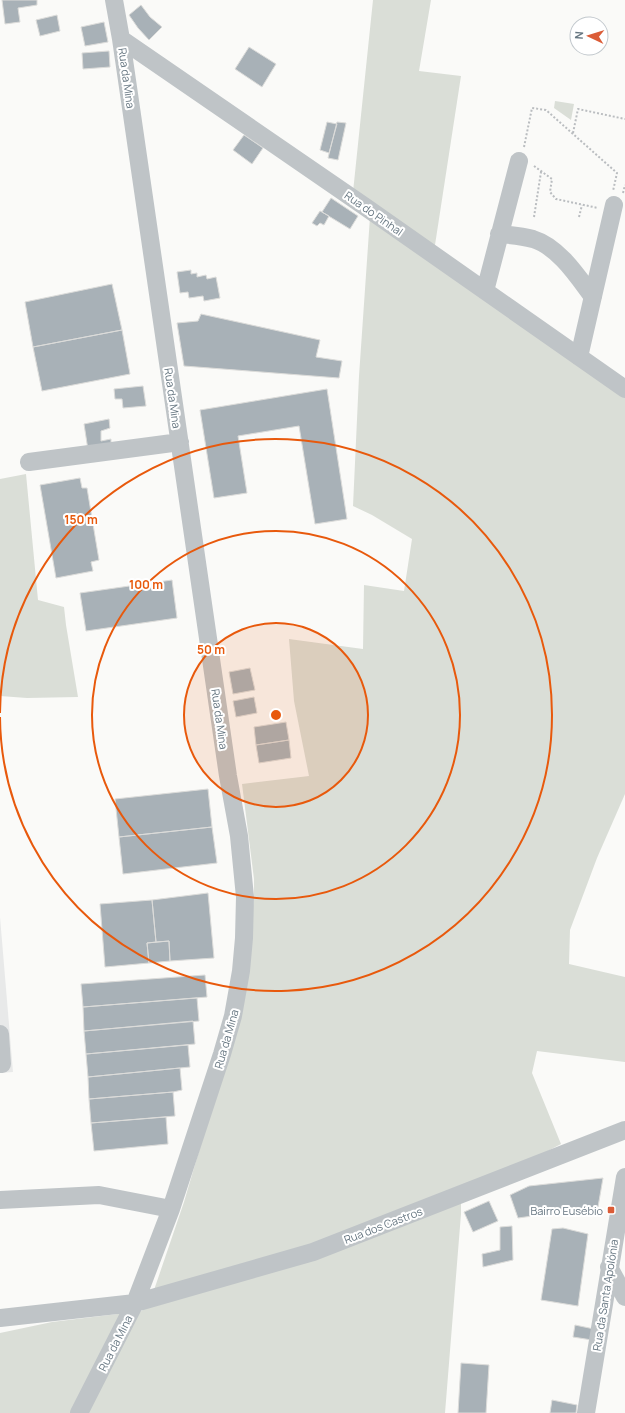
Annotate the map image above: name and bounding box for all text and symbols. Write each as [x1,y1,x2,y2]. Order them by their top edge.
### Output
north arrow [569,16,609,56]
text: N [571,31,586,40]
street label: Rua da Mina [115,47,139,109]
street label: Rua do Pinhal [342,187,406,239]
street label: Rua da Mina [161,367,185,429]
text: 150 m [64,511,98,528]
text: 100 m [129,576,163,593]
text: 50 m [197,641,225,658]
street label: Rua da Mina [208,688,232,750]
centre of rings [269,708,283,722]
street label: Rua da Mina [210,1008,242,1070]
street label: Rua dos Castros [342,1203,425,1247]
place label: Bairro Eusébio [530,1203,603,1218]
marker: Bairro Eusébio [606,1205,616,1215]
street label: Rua da Santa Apolónia [589,1238,621,1352]
street label: Rua da Mina [94,1312,136,1374]

